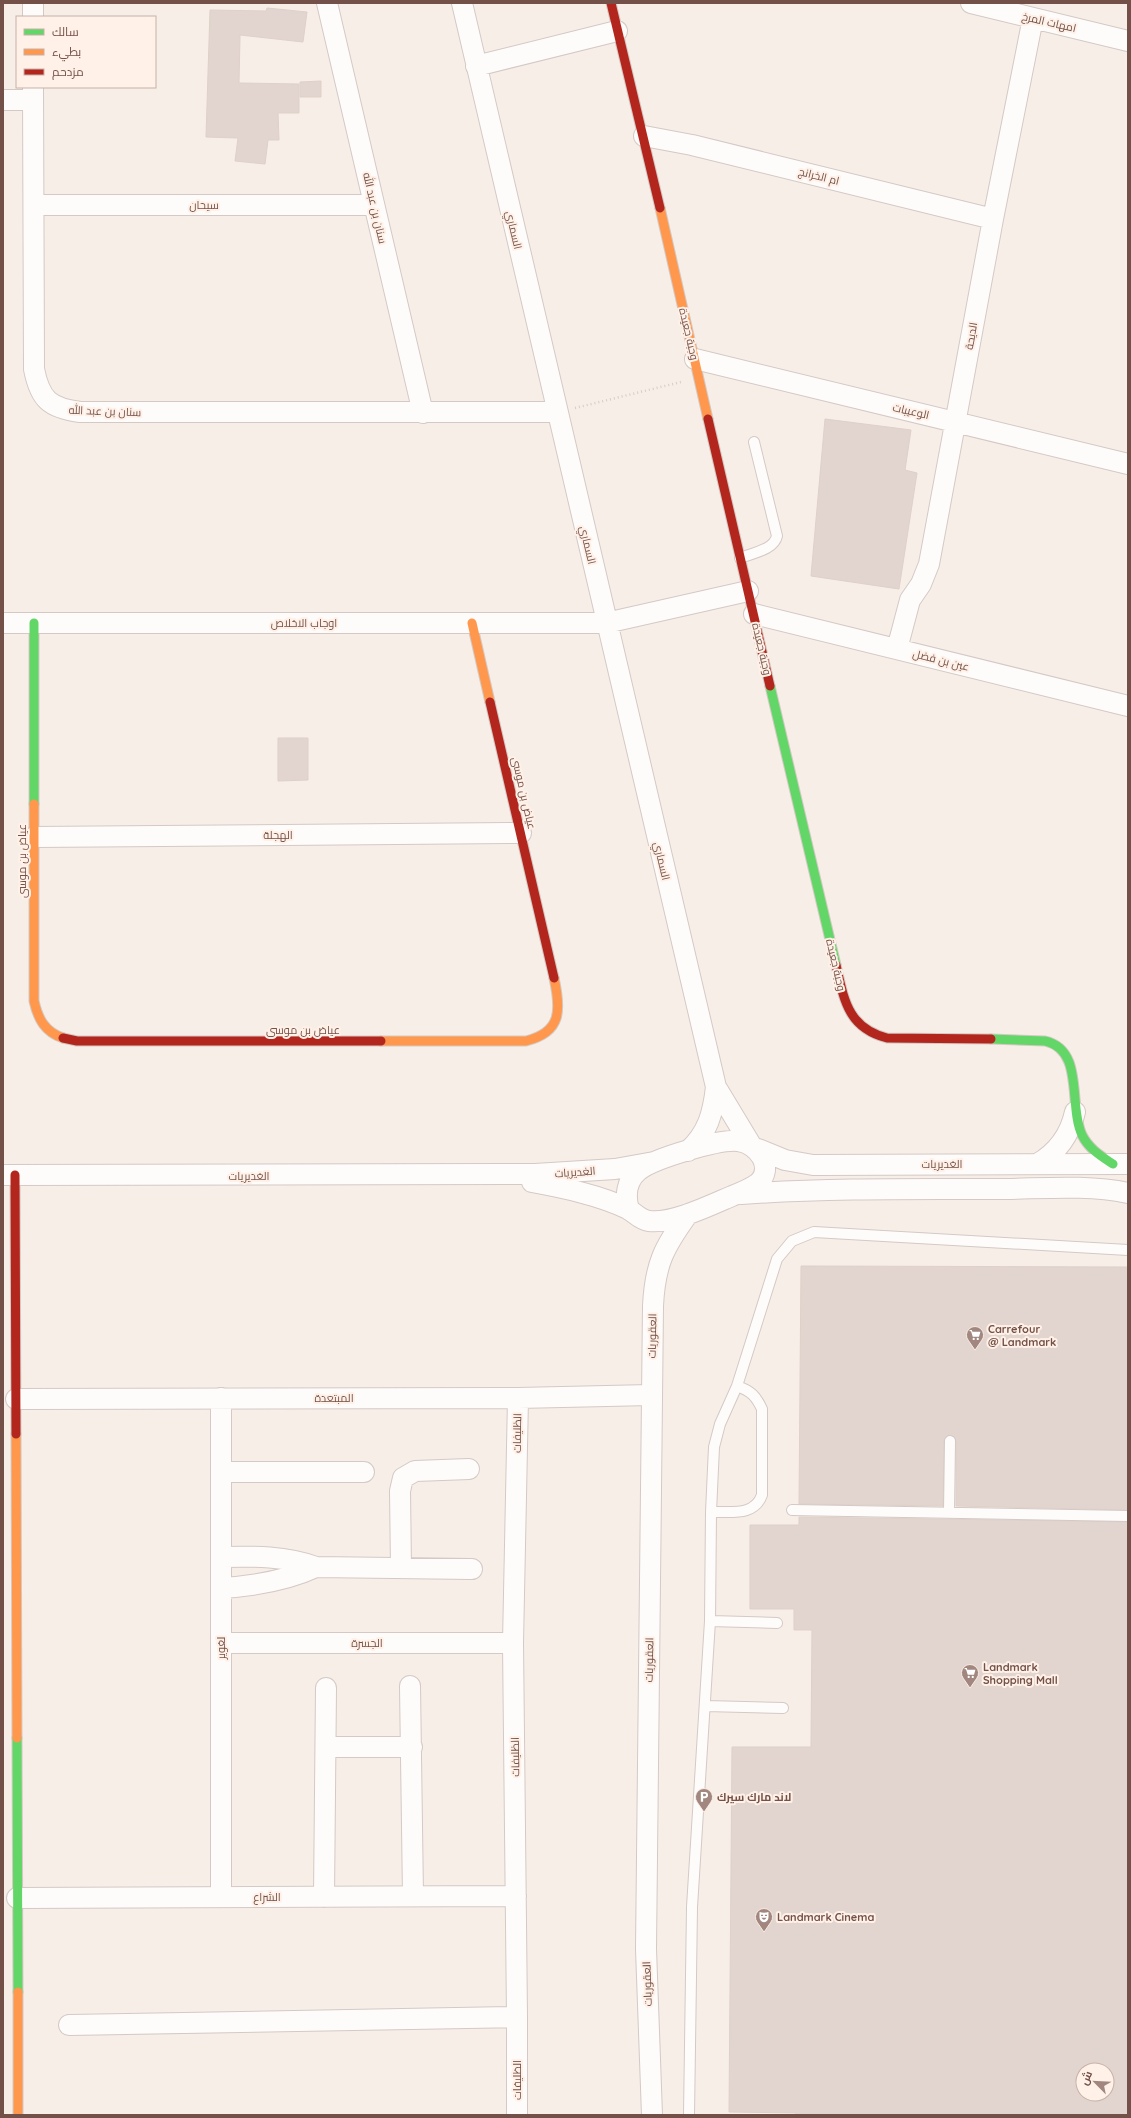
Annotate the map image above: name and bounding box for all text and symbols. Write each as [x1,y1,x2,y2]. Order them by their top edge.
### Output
street label: امهات المرخ [1020,9,1078,36]
legend [16,16,156,88]
text: سالك [52,24,79,39]
text: بطيء [52,44,81,62]
text: مزدحم [52,64,84,80]
street label: ام الخرانج [797,164,841,189]
street label: سنان بن عبد الله [360,171,391,245]
street label: سيحان [189,198,219,212]
street label: السماري [501,209,525,251]
street label: وجبة جعيدة [676,306,702,362]
street label: الديحة [962,321,980,351]
street label: الوعيبات [891,400,931,422]
street label: سنان بن عبد الله [68,402,142,419]
street label: السماري [575,524,599,566]
street label: اوجاب الاخلاص [271,616,337,630]
street label: وجبة جعيدة [749,621,775,677]
street label: عين بن فضل [911,646,971,674]
street label: عياض بن موسى [509,755,539,831]
street label: عياض بن موسى [15,824,29,898]
street label: الهجلة [263,828,293,842]
street label: السماري [649,840,673,882]
street label: وجبة جعيدة [823,937,849,993]
street label: عياض بن موسى [266,1023,340,1037]
street label: الغديريات [922,1157,962,1171]
street label: الغديريات [554,1164,596,1180]
street label: الغديريات [229,1169,269,1183]
street label: العقوريات [645,1313,659,1359]
place label: Carrefour @ Landmark [988,1322,1056,1349]
supermarket icon: Carrefour @ Landmark [965,1325,985,1350]
street label: المبتعدة [314,1391,354,1405]
street label: الظليفات [510,1413,524,1453]
street label: الجسرة [351,1636,383,1650]
street label: لغوير [214,1637,228,1660]
street label: العقوريات [642,1637,656,1683]
place label: Landmark Shopping Mall [983,1660,1058,1687]
supermarket icon: Landmark Shopping Mall [960,1663,980,1688]
street label: الظليفات [508,1737,522,1777]
parking icon: لاند مارك سيرك [694,1787,714,1812]
place label: لاند مارك سيرك [717,1790,791,1804]
street label: الشراع [253,1890,281,1905]
theatre icon: Landmark Cinema [754,1907,774,1932]
place label: Landmark Cinema [777,1910,874,1924]
street label: العقوريات [639,1961,655,2007]
street label: الظليفات [510,2060,524,2100]
north arrow [1075,2062,1115,2102]
text: ش [1077,2069,1095,2087]

